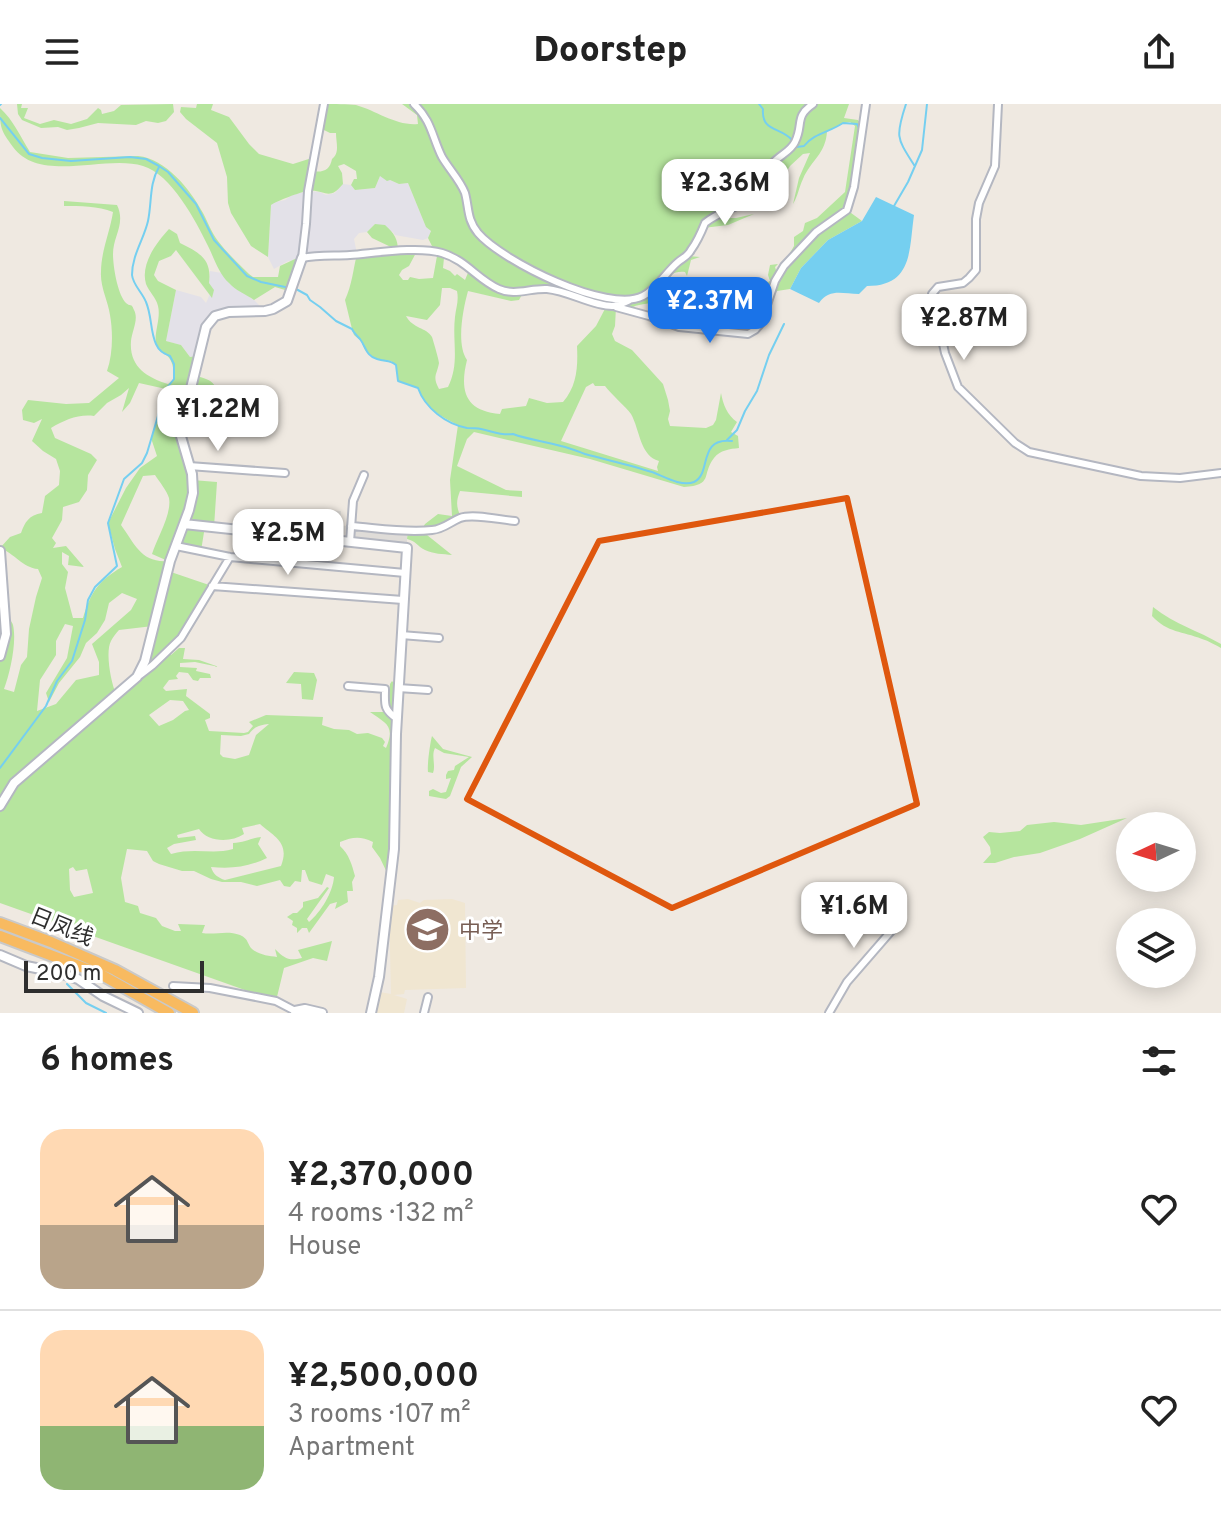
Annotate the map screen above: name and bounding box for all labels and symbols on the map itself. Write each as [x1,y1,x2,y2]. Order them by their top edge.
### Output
pin: ¥2.36M [660,159,790,227]
pin: ¥2.37M [645,277,775,345]
pin: ¥2.87M [899,294,1029,362]
pin: ¥1.22M [153,385,283,453]
pin: ¥2.5M [232,509,344,577]
north arrow [1116,812,1196,892]
pin: ¥1.6M [798,882,910,950]
street label: 日凤线 [25,903,97,953]
school or university icon: 中学 [404,906,452,954]
place label: 中学 [459,919,503,946]
scale bar [24,957,204,993]

